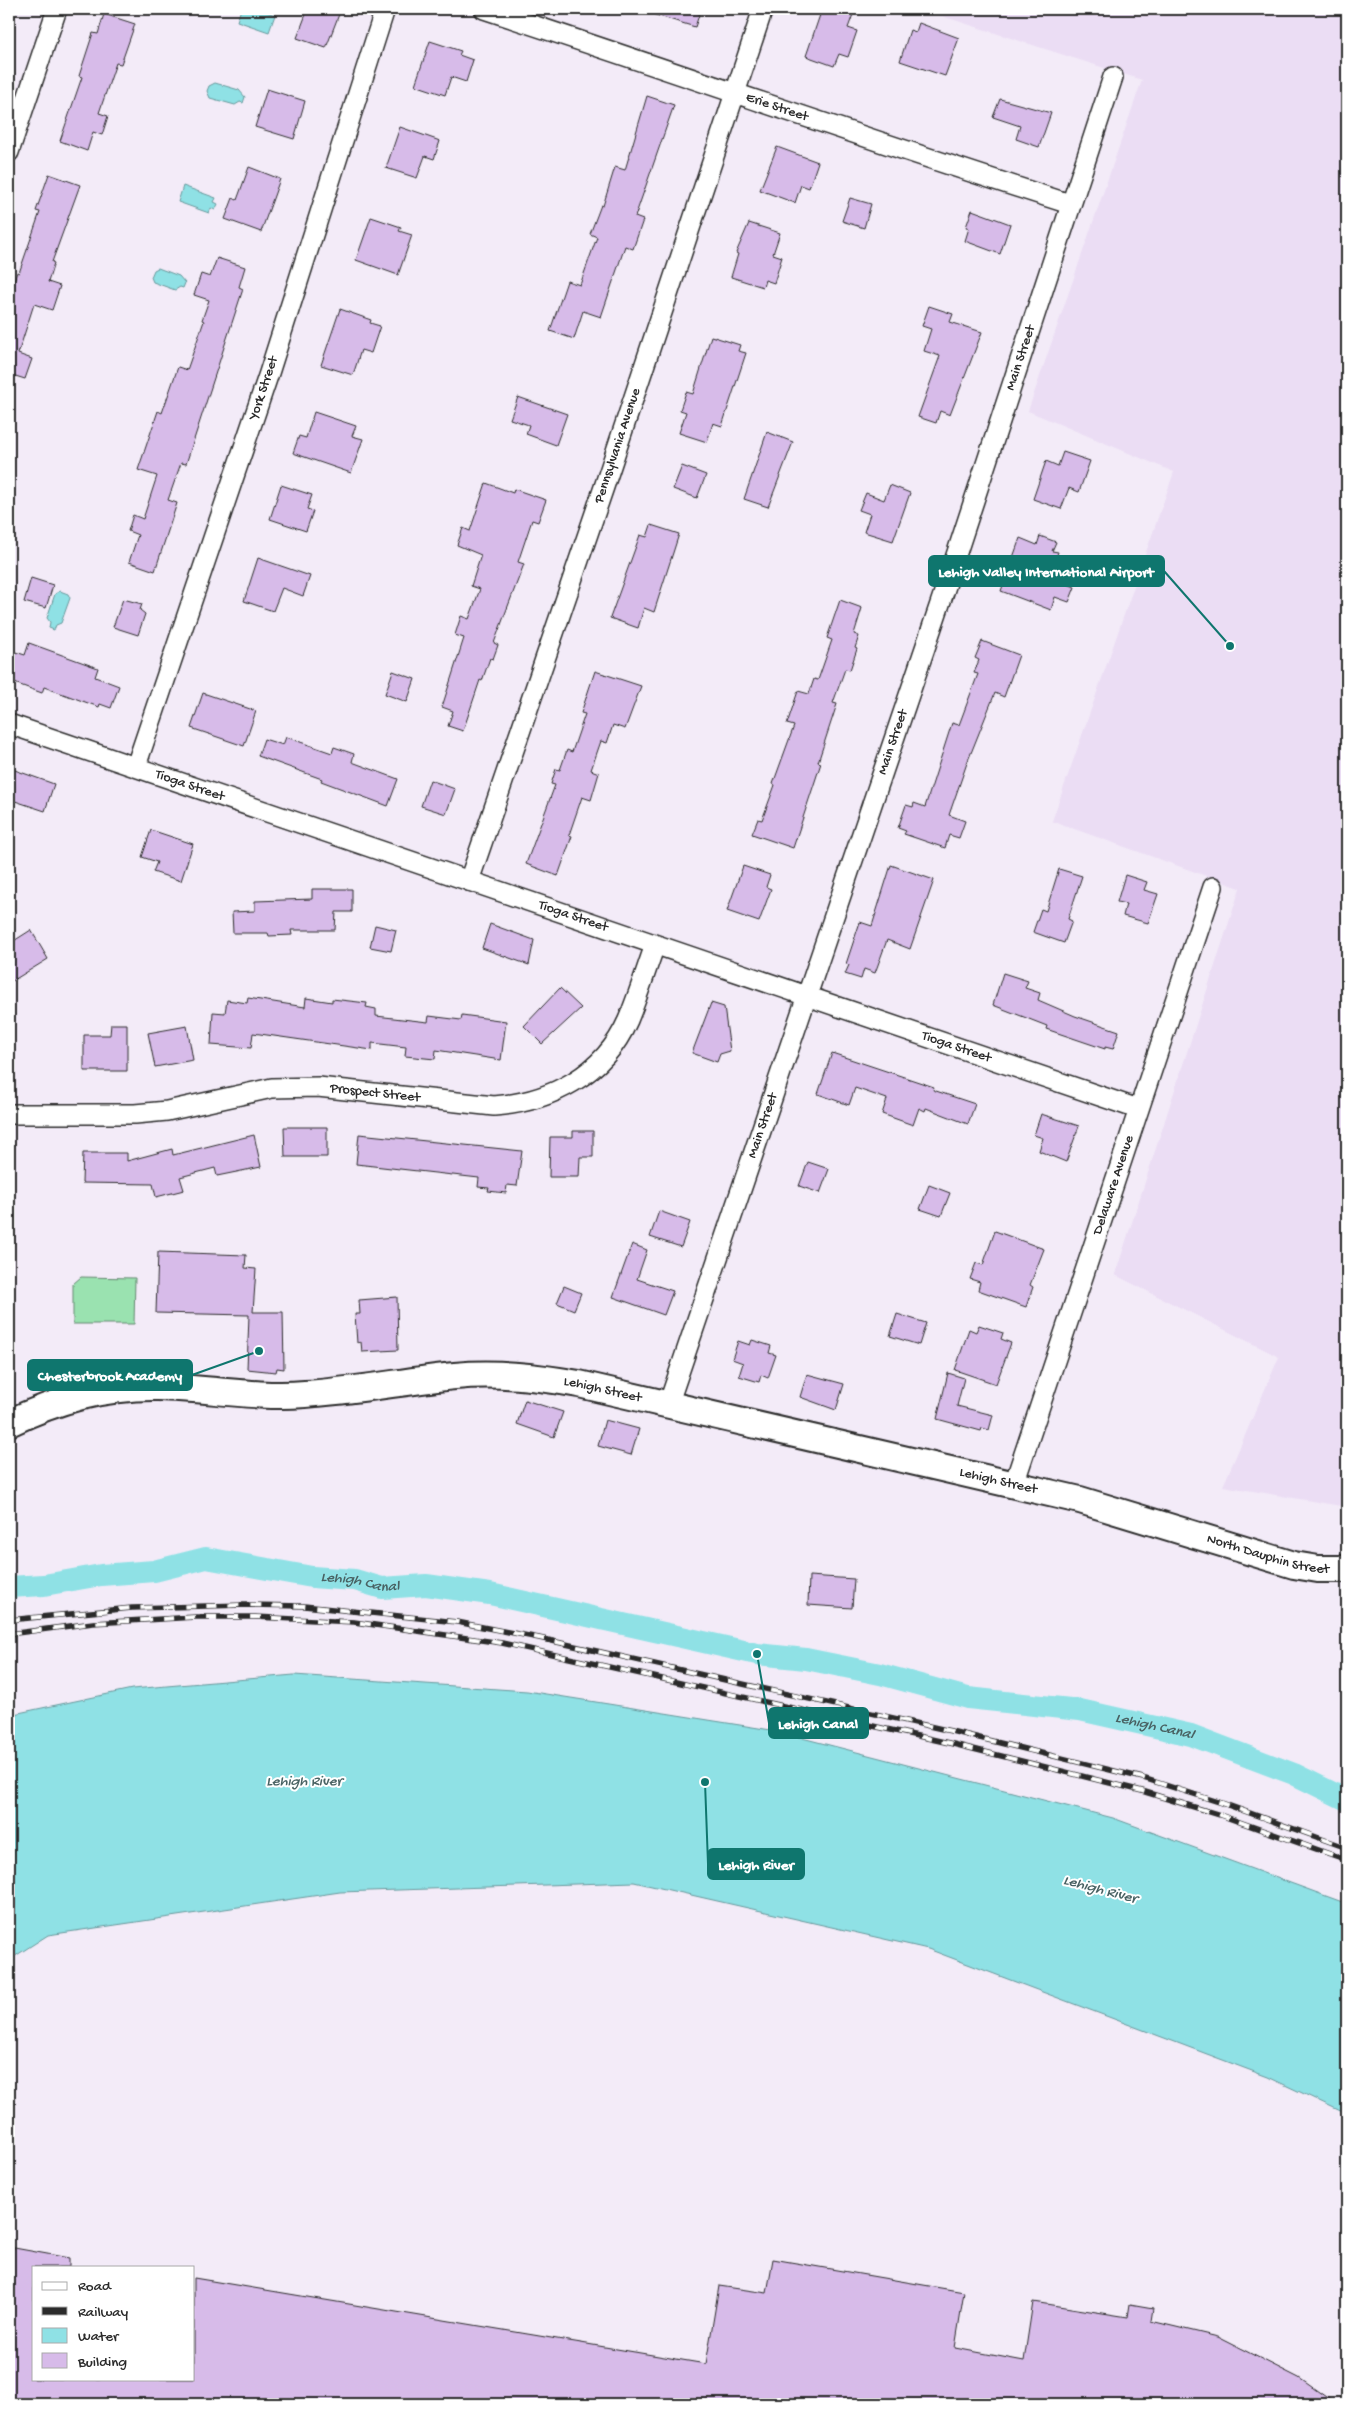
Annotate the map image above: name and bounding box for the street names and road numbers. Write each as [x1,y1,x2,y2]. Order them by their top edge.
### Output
street label: Erie Street [744,89,812,126]
street label: Main Street [1002,322,1040,393]
street label: York Street [245,353,283,424]
street label: Pennsylvania Avenue [590,385,645,506]
street label: Main Street [874,706,912,777]
street label: Tioga Street [152,766,228,806]
street label: Tioga Street [535,896,611,936]
street label: Tioga Street [919,1027,995,1067]
street label: Prospect Street [328,1080,422,1107]
street label: Main Street [744,1090,782,1161]
street label: Delaware Avenue [1089,1133,1138,1238]
street label: Lehigh Street [562,1373,644,1407]
street label: Lehigh Street [958,1464,1040,1499]
street label: North Dauphin Street [1205,1530,1330,1578]

